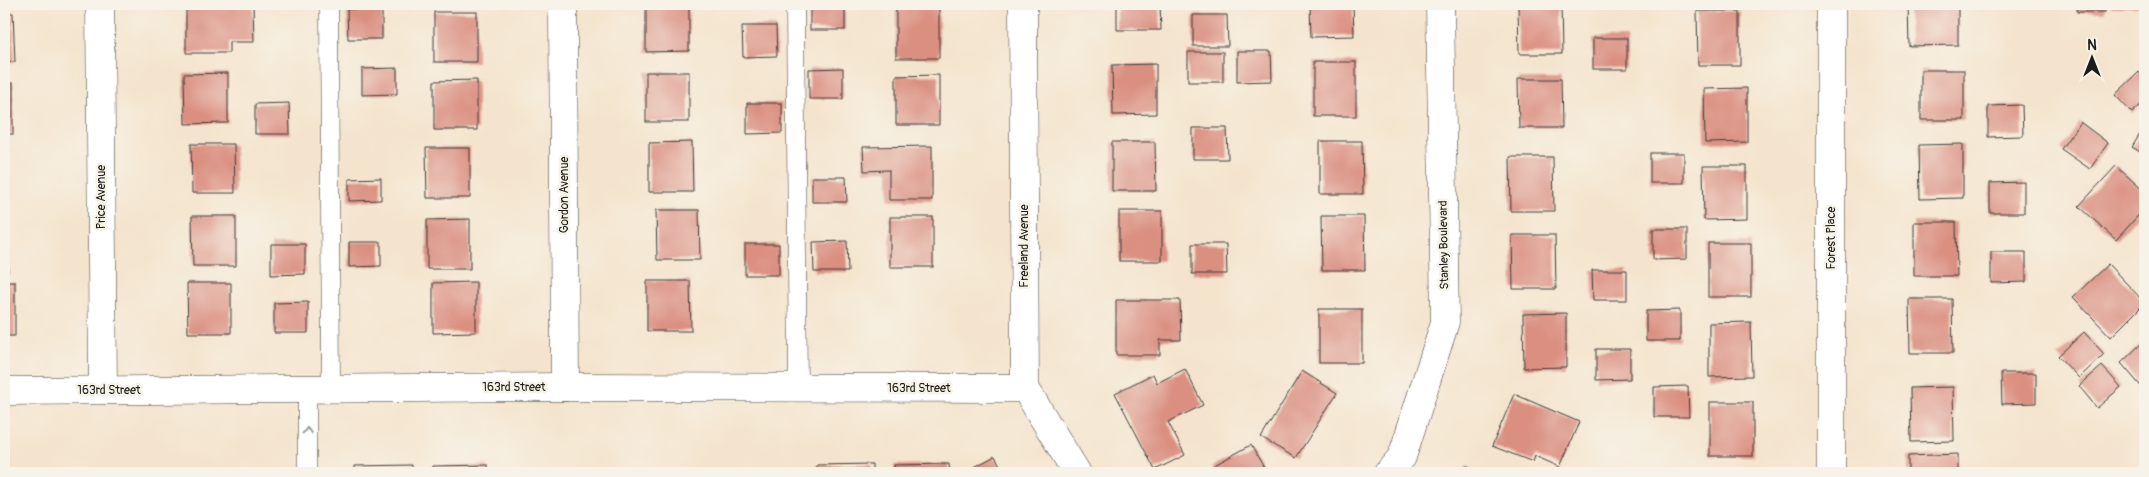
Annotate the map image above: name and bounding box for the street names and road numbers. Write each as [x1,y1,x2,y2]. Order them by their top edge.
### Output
street label: Gordon Avenue [557,157,572,233]
street label: Price Avenue [94,165,109,229]
street label: Stanley Boulevard [1436,200,1452,290]
street label: Freeland Avenue [1017,204,1032,288]
street label: Forest Place [1824,206,1839,269]
street label: 163rd Street [482,380,546,395]
street label: 163rd Street [887,381,951,396]
street label: 163rd Street [77,383,141,398]

